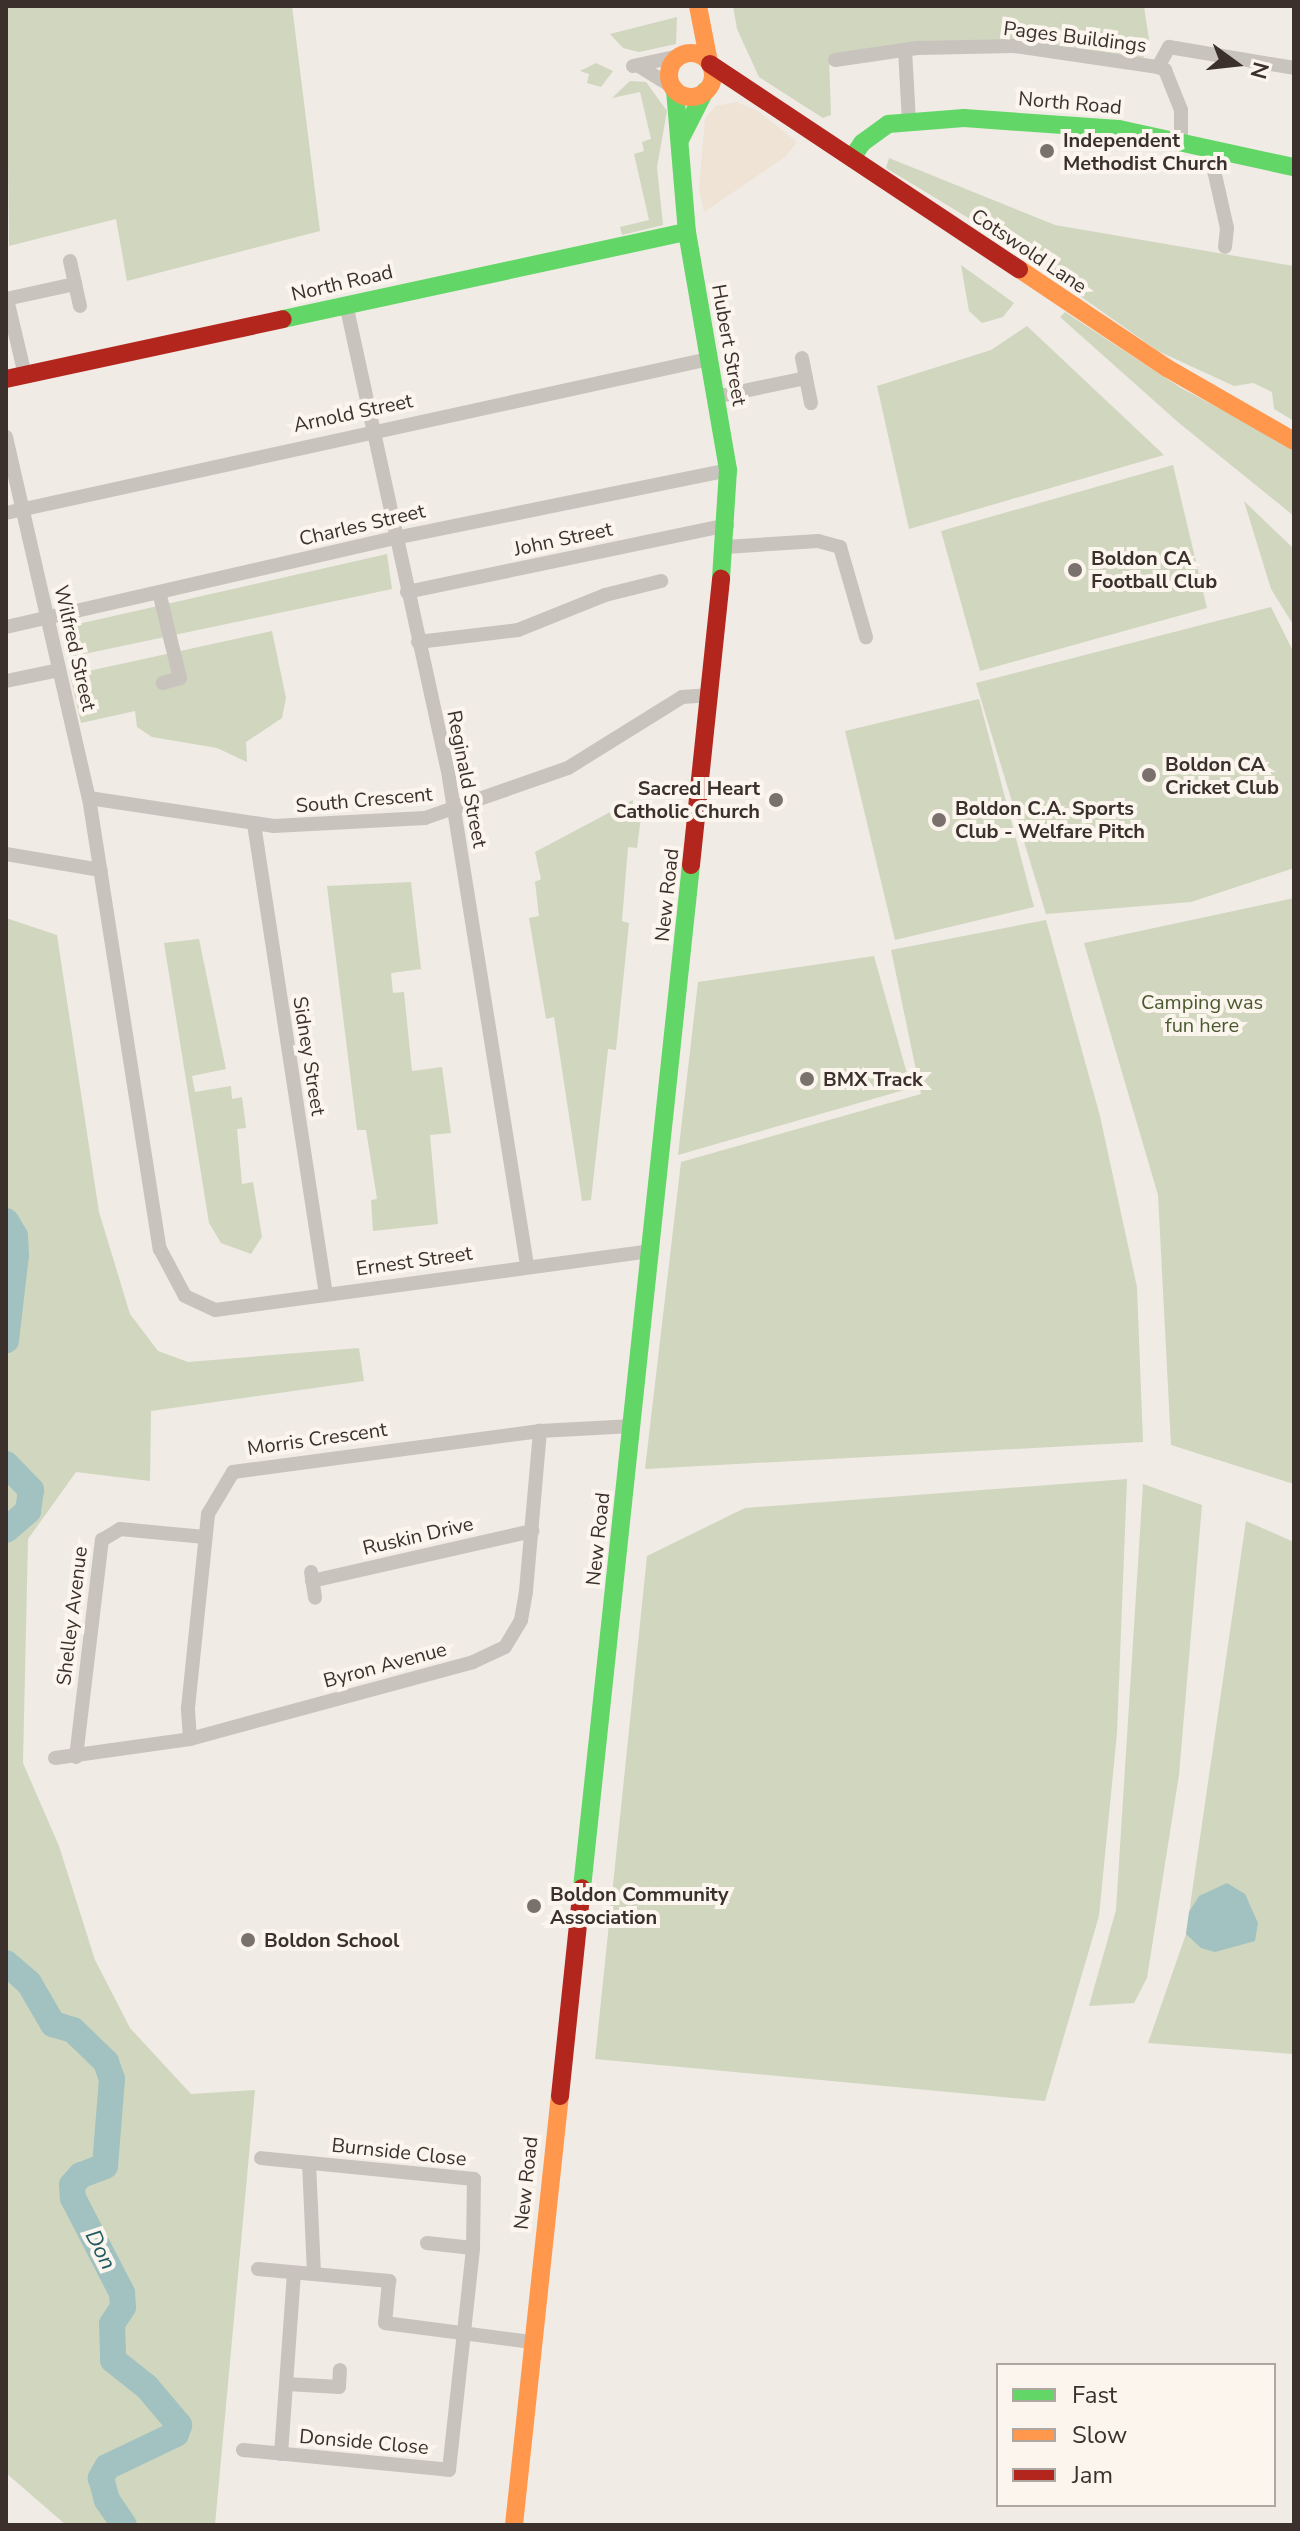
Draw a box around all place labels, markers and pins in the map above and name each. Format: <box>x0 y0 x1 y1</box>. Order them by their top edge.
place label: Independent Methodist Church <box>1063 128 1228 175</box>
marker: Independent Methodist Church <box>1038 142 1056 160</box>
place label: Boldon CA Football Club <box>1091 546 1217 593</box>
marker: Boldon CA Football Club <box>1066 561 1084 579</box>
place label: Boldon CA Cricket Club <box>1165 752 1279 799</box>
marker: Boldon CA Cricket Club <box>1140 766 1158 784</box>
place label: Sacred Heart Catholic Church <box>613 776 760 823</box>
marker: Sacred Heart Catholic Church <box>767 791 785 809</box>
place label: Boldon C.A. Sports Club - Welfare Pitch <box>955 796 1145 843</box>
marker: Boldon C.A. Sports Club - Welfare Pitch <box>930 811 948 829</box>
place label: BMX Track <box>823 1067 923 1091</box>
marker: BMX Track <box>798 1070 816 1088</box>
place label: Boldon Community Association <box>550 1882 728 1929</box>
marker: Boldon Community Association <box>525 1897 543 1915</box>
place label: Boldon School <box>264 1928 399 1952</box>
marker: Boldon School <box>239 1931 257 1949</box>

